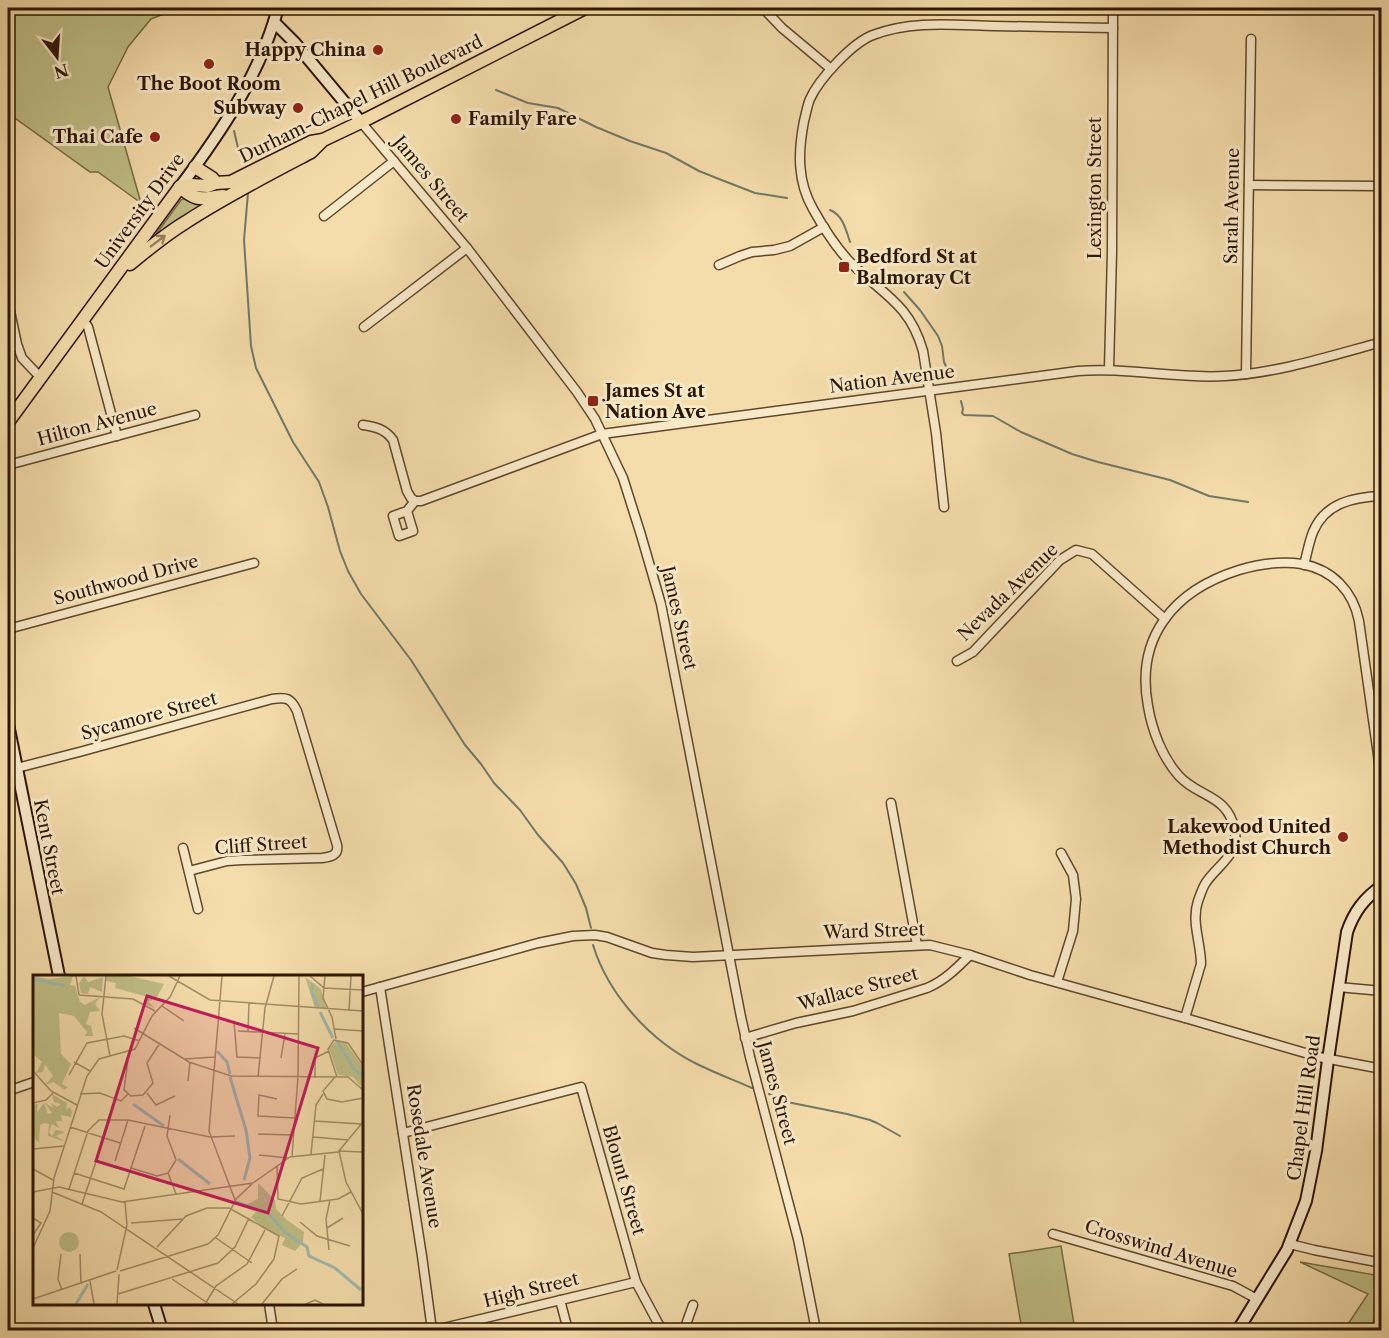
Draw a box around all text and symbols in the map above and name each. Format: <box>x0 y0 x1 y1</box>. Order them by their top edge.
north arrow <box>27 27 87 87</box>
street label: Durham-Chapel Hill Boulevard <box>236 30 486 168</box>
place label: Happy China <box>244 39 367 61</box>
marker: Happy China <box>371 43 385 57</box>
marker: The Boot Room <box>202 57 216 71</box>
text: N <box>52 60 71 83</box>
place label: The Boot Room <box>137 73 281 95</box>
place label: Subway <box>213 97 287 119</box>
marker: Subway <box>291 101 305 115</box>
place label: Family Fare <box>468 108 577 130</box>
marker: Family Fare <box>449 112 463 126</box>
street label: Lexington Street <box>1084 116 1106 259</box>
place label: Thai Cafe <box>53 126 143 148</box>
street label: James Street <box>387 129 474 227</box>
marker: Thai Cafe <box>148 130 162 144</box>
street label: Sarah Avenue <box>1220 148 1244 264</box>
street label: University Drive <box>91 149 189 273</box>
one-way arrow <box>150 235 166 248</box>
place label: Bedford St at Balmoray Ct <box>856 246 978 289</box>
marker: Bedford St at Balmoray Ct <box>837 260 851 274</box>
street label: Nation Avenue <box>828 360 956 398</box>
place label: James St at Nation Ave <box>602 380 706 423</box>
marker: James St at Nation Ave <box>586 394 600 408</box>
street label: Hilton Avenue <box>35 397 159 451</box>
street label: Nevada Avenue <box>953 539 1063 645</box>
street label: Southwood Drive <box>51 550 201 610</box>
street label: James Street <box>656 561 702 673</box>
street label: Sycamore Street <box>78 687 220 745</box>
street label: Kent Street <box>29 797 69 897</box>
place label: Lakewood United Methodist Church <box>1163 816 1332 859</box>
marker: Lakewood United Methodist Church <box>1336 830 1350 844</box>
street label: Cliff Street <box>214 831 309 859</box>
street label: Ward Street <box>822 918 926 944</box>
street label: Wallace Street <box>795 962 921 1016</box>
inset map <box>33 975 363 1305</box>
street label: Chapel Hill Road <box>1283 1034 1325 1182</box>
street label: James Street <box>752 1036 802 1148</box>
street label: Rosedale Avenue <box>402 1082 446 1230</box>
street label: Blount Street <box>598 1122 650 1238</box>
street label: Crosswind Avenue <box>1082 1215 1240 1283</box>
street label: High Street <box>481 1267 582 1312</box>

